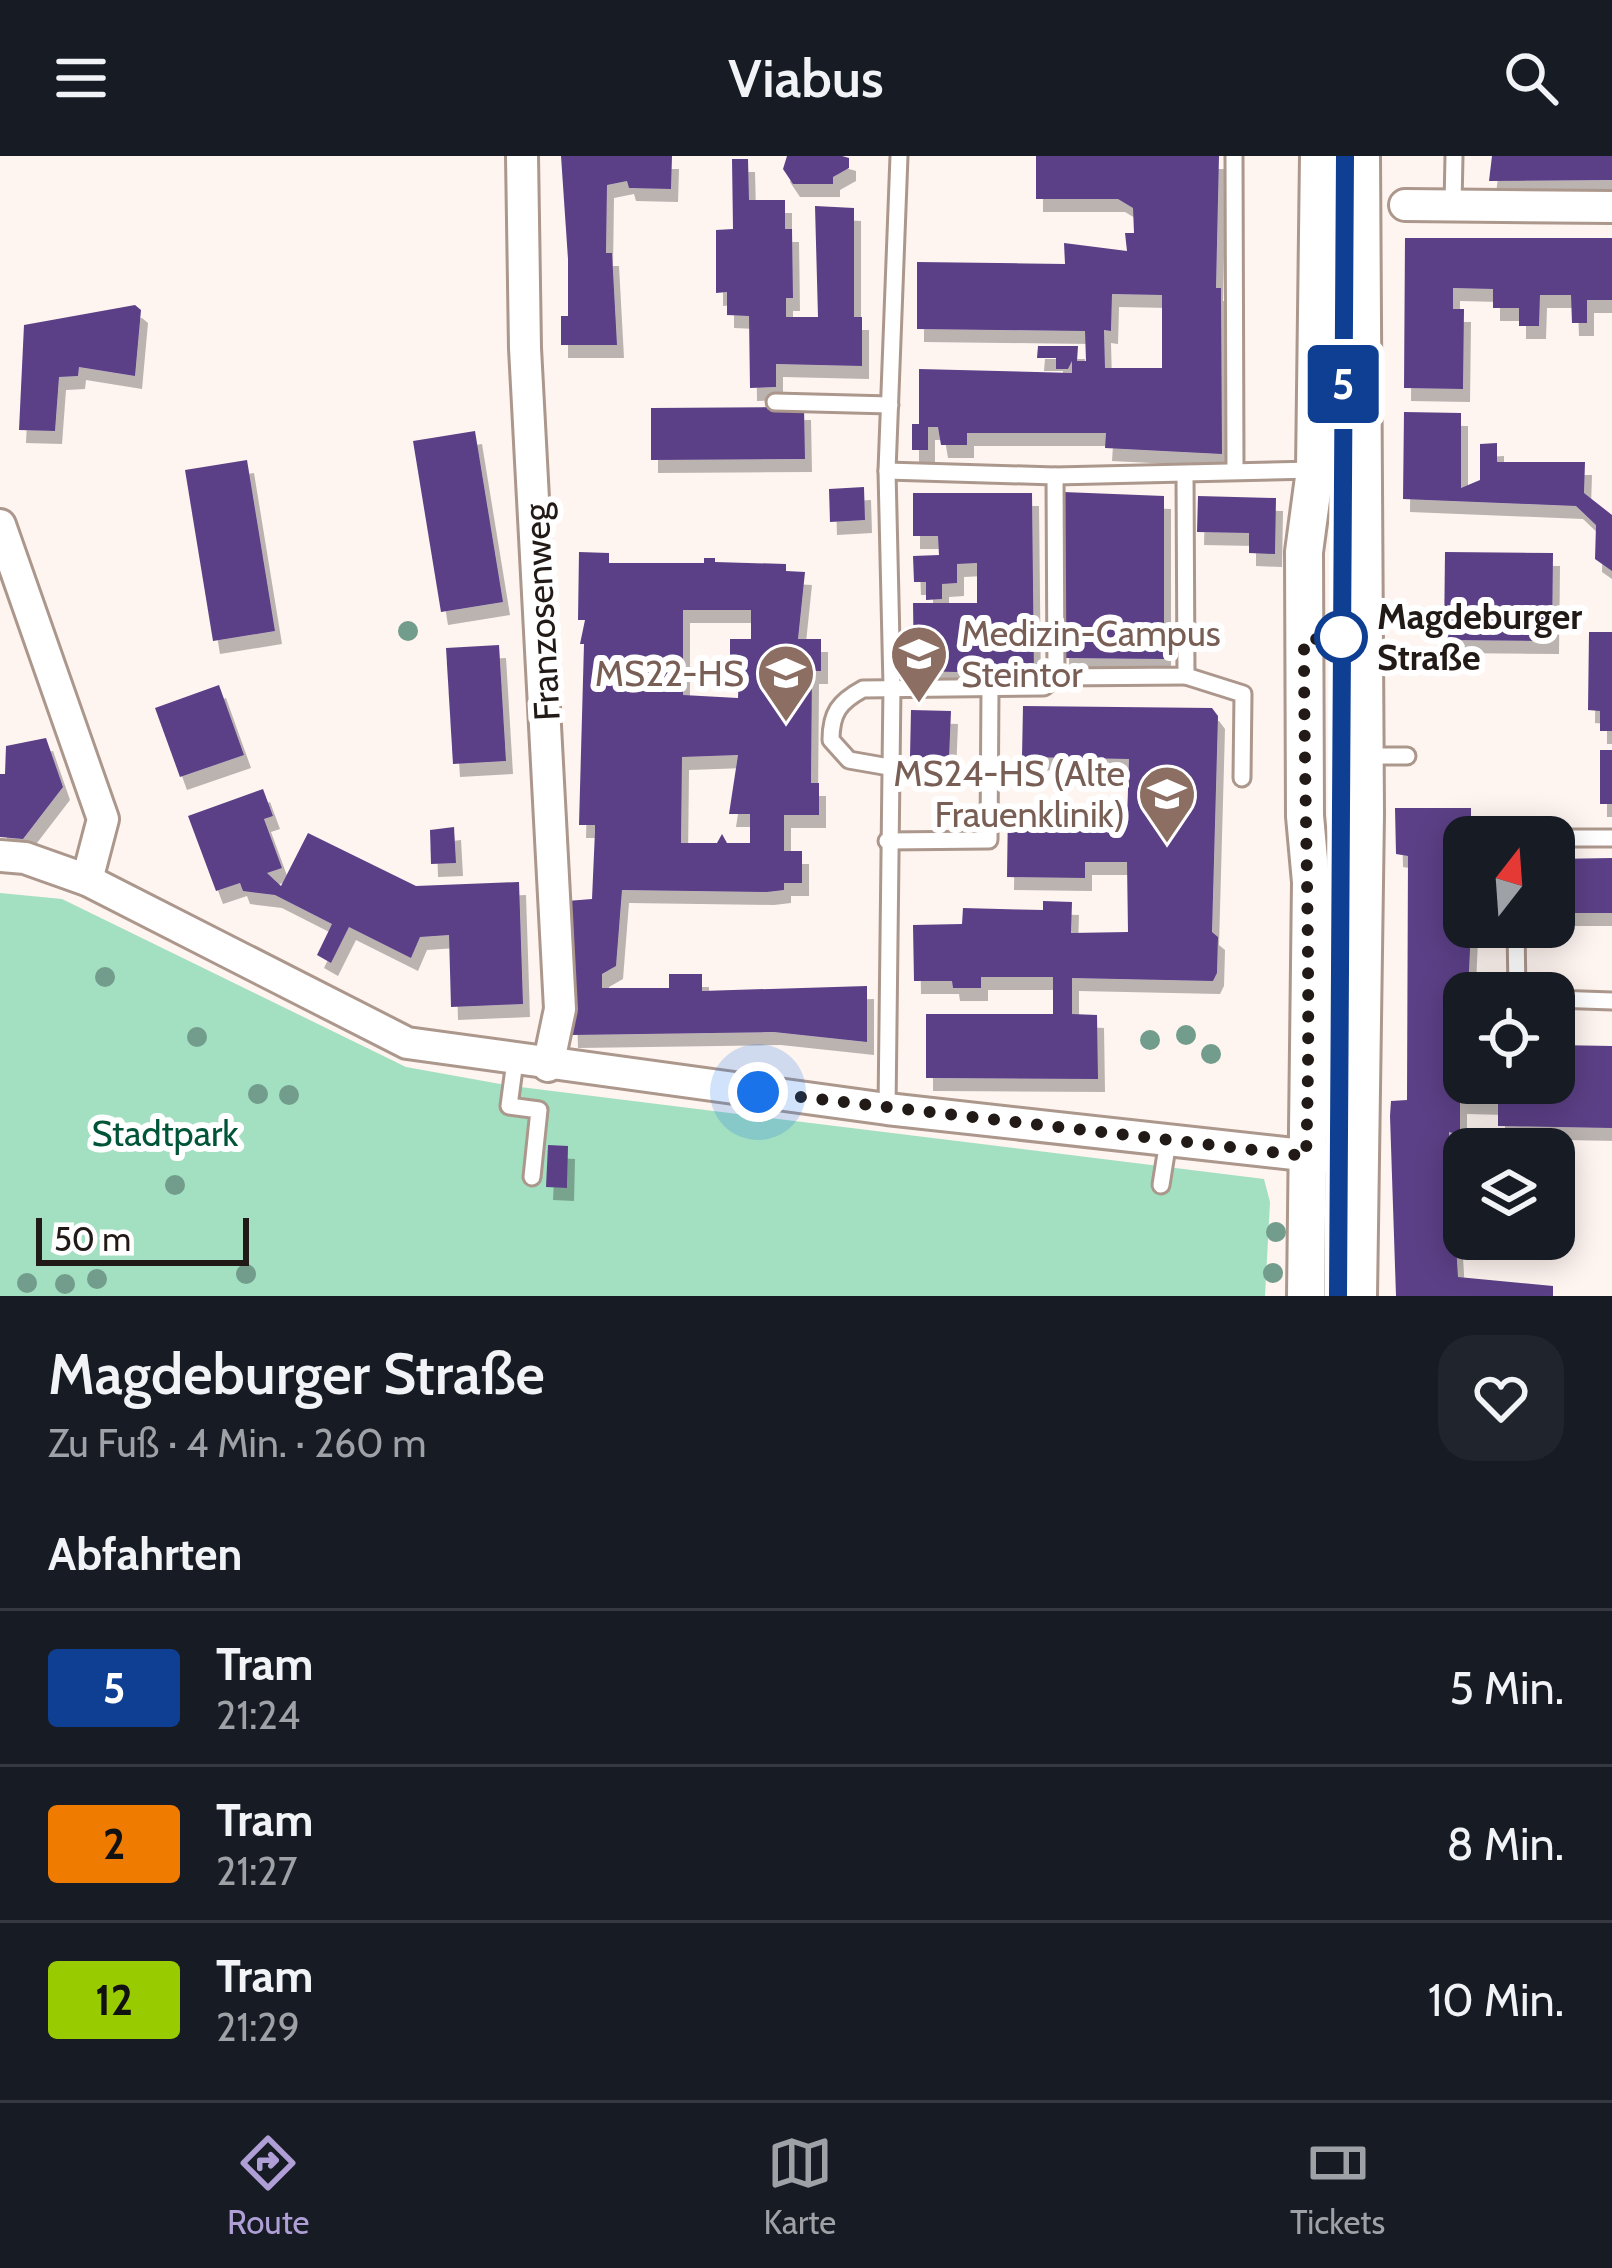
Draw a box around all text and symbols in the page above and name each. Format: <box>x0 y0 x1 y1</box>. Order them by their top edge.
icon: menu <box>48 45 114 111</box>
text: Viabus <box>728 45 884 111</box>
icon: search <box>1498 45 1564 111</box>
line badge: 5 <box>1304 345 1382 423</box>
text: 5 <box>1332 358 1354 410</box>
street label: Franzosenweg <box>513 501 569 722</box>
place label: Magdeburger Straße <box>1377 594 1582 679</box>
place label: Medizin-Campus Steintor <box>961 611 1221 696</box>
marker: Magdeburger Straße <box>1316 612 1366 662</box>
school or university icon: Medizin-Campus Steintor <box>888 623 950 705</box>
school or university icon: MS22-HS <box>755 642 817 724</box>
place label: MS22-HS <box>595 651 744 695</box>
place label: MS24-HS (Alte Frauenklinik) <box>893 751 1125 836</box>
school or university icon: MS24-HS (Alte Frauenklinik) <box>1136 763 1198 845</box>
north arrow <box>1443 816 1575 948</box>
map controls <box>1443 816 1575 1260</box>
button: locate <box>1443 972 1575 1104</box>
your location <box>728 1062 788 1122</box>
park label: Stadtpark <box>92 1111 239 1155</box>
button: layers <box>1443 1128 1575 1260</box>
scale bar <box>36 1212 249 1265</box>
text: 50 m <box>54 1219 131 1259</box>
button: heart <box>1438 1335 1564 1461</box>
text: Magdeburger Straße <box>48 1339 545 1408</box>
text: Zu Fuß · 4 Min. · 260 m <box>48 1419 426 1467</box>
text: Abfahrten <box>48 1527 242 1581</box>
text: Tram <box>216 1637 313 1691</box>
text: 5 Min. <box>1449 1661 1564 1715</box>
text: 5 <box>103 1662 125 1714</box>
text: 21:24 <box>216 1691 300 1739</box>
text: Tram <box>216 1793 313 1847</box>
text: 8 Min. <box>1446 1817 1564 1871</box>
text: 2 <box>103 1818 125 1870</box>
text: 21:27 <box>216 1847 297 1895</box>
text: Tram <box>216 1949 313 2003</box>
text: 10 Min. <box>1428 1973 1564 2027</box>
text: 12 <box>95 1974 133 2026</box>
text: 21:29 <box>216 2003 300 2051</box>
tab: Route <box>227 2130 310 2242</box>
tab: Karte <box>763 2130 836 2242</box>
tab: Tickets <box>1290 2130 1385 2242</box>

